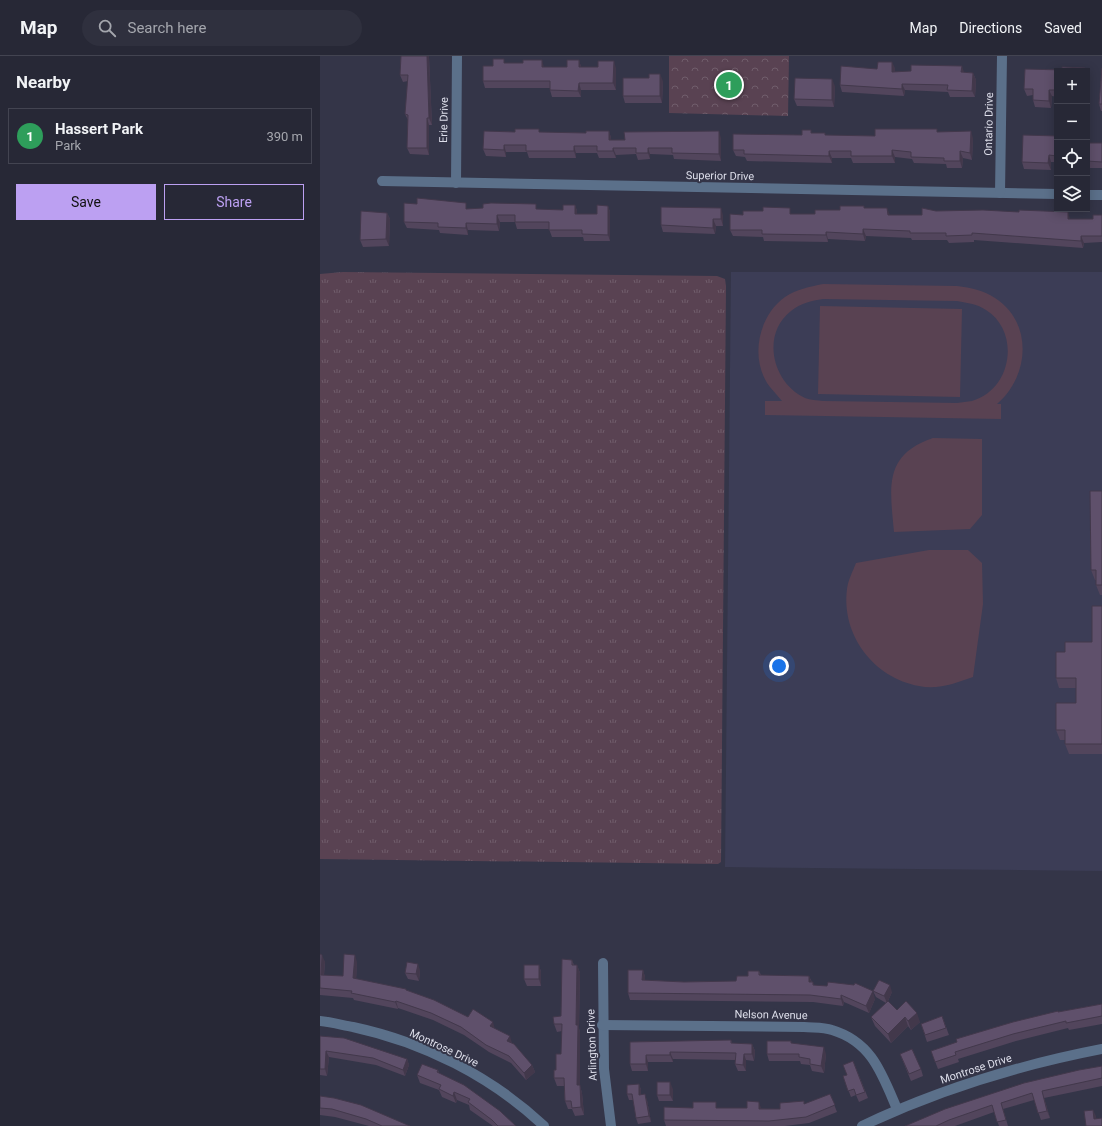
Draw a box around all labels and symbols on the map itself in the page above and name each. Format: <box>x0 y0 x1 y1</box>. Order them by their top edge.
pin: 1 <box>716 70 742 100</box>
street label: Ontario Drive <box>982 92 996 156</box>
street label: Erie Drive <box>437 97 451 143</box>
street label: Superior Drive <box>686 169 754 183</box>
your location <box>769 656 789 676</box>
street label: Nelson Avenue <box>734 1008 808 1022</box>
street label: Arlington Drive <box>584 1009 600 1081</box>
street label: Montrose Drive <box>408 1026 481 1070</box>
street label: Montrose Drive <box>939 1051 1014 1087</box>

